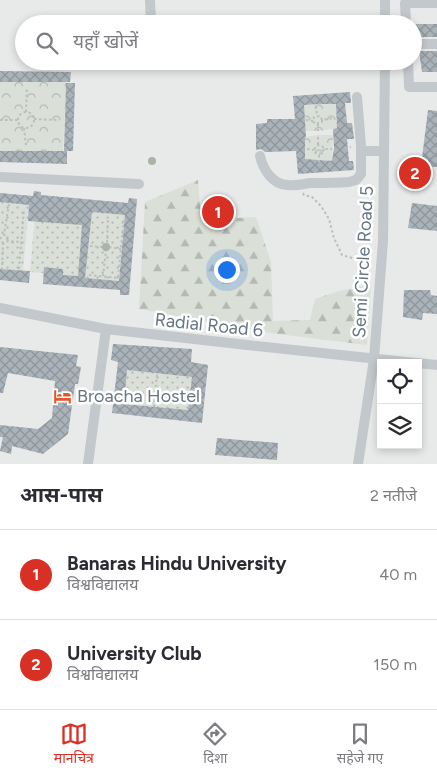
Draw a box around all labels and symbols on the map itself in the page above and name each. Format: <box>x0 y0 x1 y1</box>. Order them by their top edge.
pin: 2 <box>399 154 431 192</box>
street label: Semi Circle Road 5 <box>348 185 378 339</box>
pin: 1 <box>202 193 234 231</box>
your location <box>214 257 240 283</box>
street label: Radial Road 6 <box>154 308 264 342</box>
place label: Broacha Hostel <box>77 385 200 407</box>
hotel icon: Broacha Hostel <box>53 386 73 406</box>

